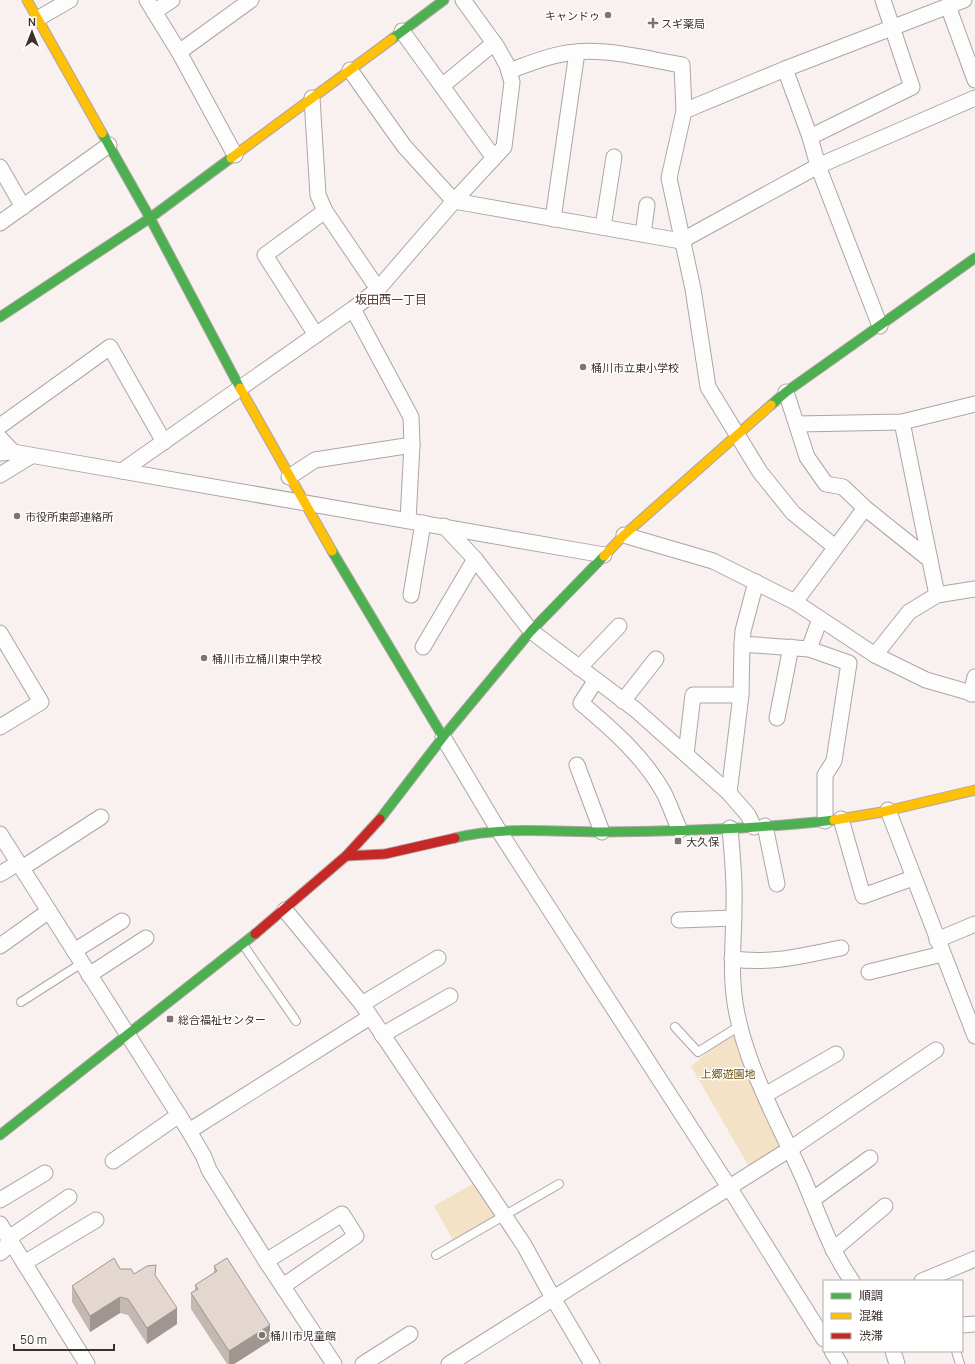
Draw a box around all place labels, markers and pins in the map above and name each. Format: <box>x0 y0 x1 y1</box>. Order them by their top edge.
place label: キャンドゥ <box>545 8 600 23</box>
marker: キャンドゥ <box>603 10 613 20</box>
place label: スギ薬局 <box>661 16 705 31</box>
marker: スギ薬局 <box>648 18 658 28</box>
place label: 桶川市立東小学校 <box>591 360 679 375</box>
marker: 桶川市立東小学校 <box>578 362 588 372</box>
place label: 市役所東部連絡所 <box>25 509 114 524</box>
marker: 市役所東部連絡所 <box>12 511 22 521</box>
place label: 桶川市立桶川東中学校 <box>212 651 322 666</box>
marker: 桶川市立桶川東中学校 <box>199 653 209 663</box>
place label: 大久保 <box>686 834 720 849</box>
marker: 大久保 <box>673 836 683 846</box>
place label: 総合福祉センター <box>178 1012 266 1027</box>
marker: 総合福祉センター <box>165 1014 175 1024</box>
place label: 桶川市児童館 <box>270 1328 336 1343</box>
marker: 桶川市児童館 <box>257 1330 267 1340</box>

